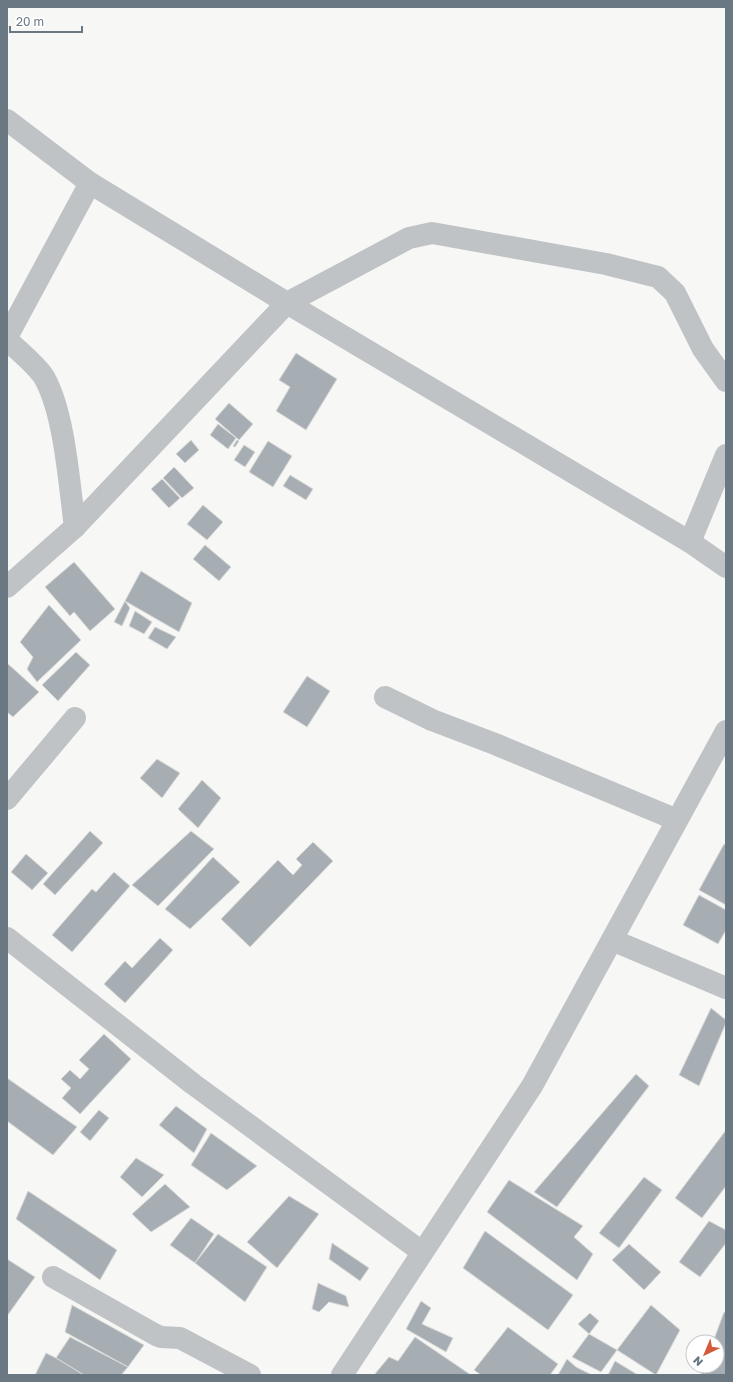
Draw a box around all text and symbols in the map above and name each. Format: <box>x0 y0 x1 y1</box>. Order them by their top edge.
scale bar <box>10 8 82 34</box>
text: 20 m <box>16 14 44 29</box>
north arrow <box>685 1334 725 1374</box>
text: N <box>690 1354 705 1369</box>

